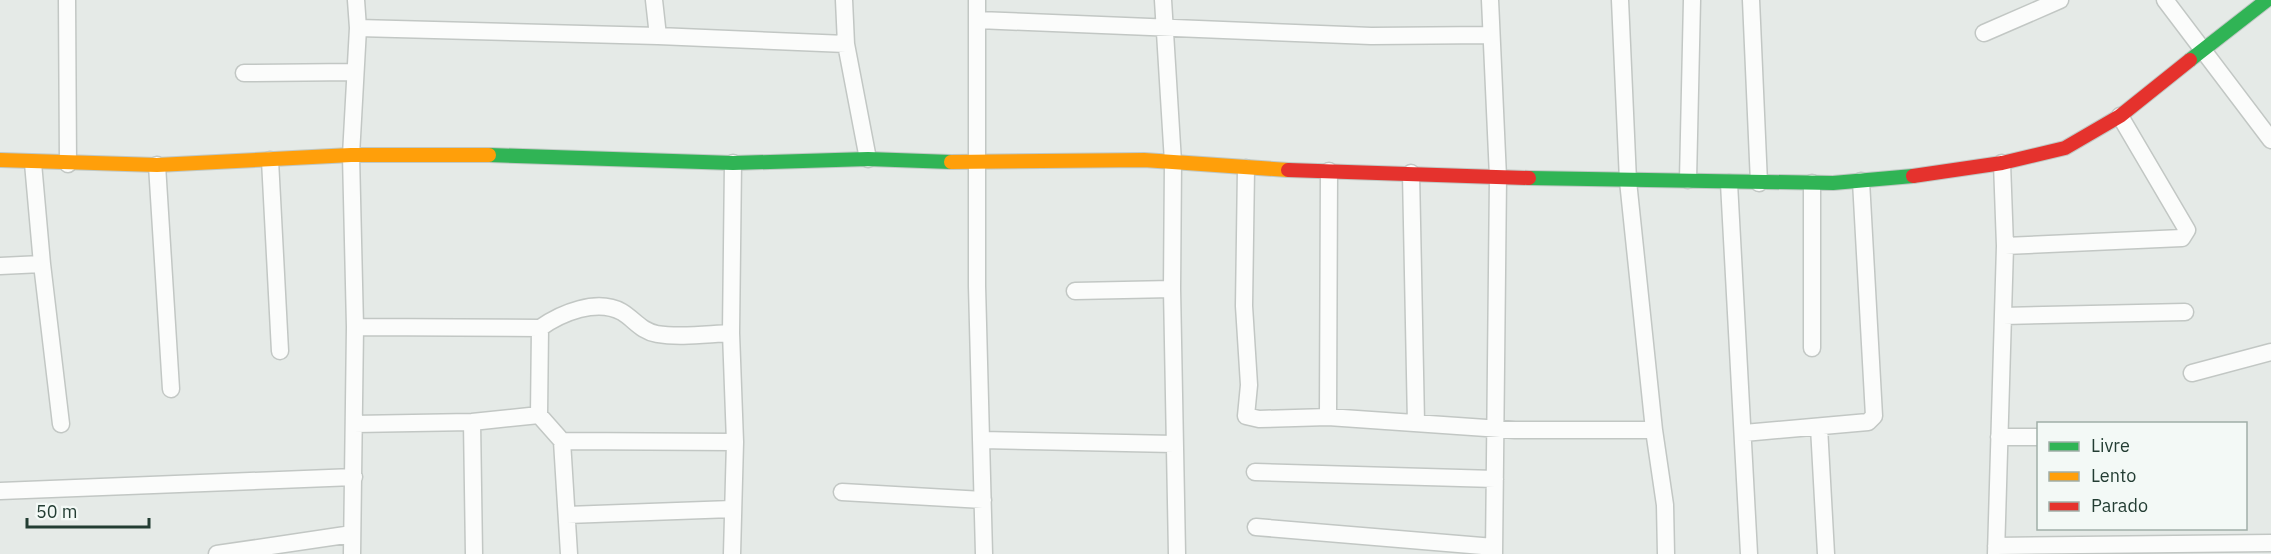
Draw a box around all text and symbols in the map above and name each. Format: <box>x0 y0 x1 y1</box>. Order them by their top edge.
legend <box>2037 422 2247 530</box>
text: Livre <box>2091 434 2130 457</box>
text: Lento <box>2091 464 2136 487</box>
scale bar <box>27 491 148 529</box>
text: Parado <box>2091 494 2148 517</box>
text: 50 m <box>36 500 78 523</box>

